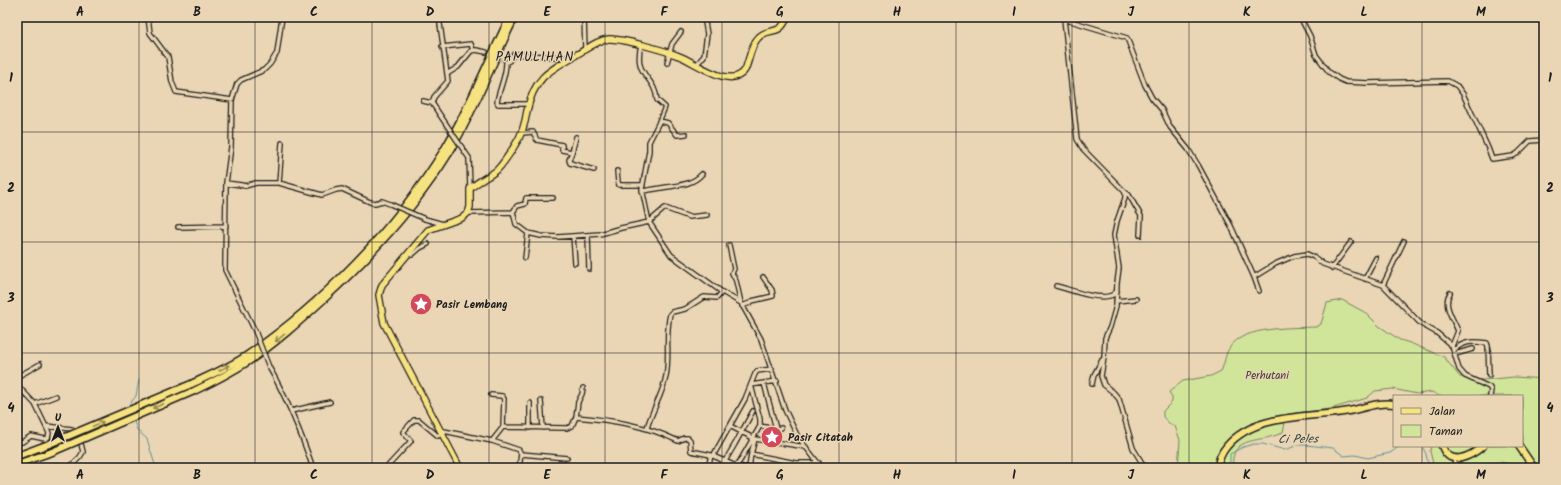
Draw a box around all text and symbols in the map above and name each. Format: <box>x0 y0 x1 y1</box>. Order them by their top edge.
text: A <box>76 2 84 23</box>
text: B <box>193 2 201 23</box>
text: C <box>310 2 318 23</box>
text: D <box>426 2 435 23</box>
text: E <box>543 2 551 23</box>
text: F <box>660 2 668 23</box>
text: G <box>776 2 784 23</box>
text: H <box>893 2 902 23</box>
text: I <box>1012 2 1016 23</box>
text: J <box>1128 2 1135 23</box>
text: K <box>1243 2 1251 23</box>
text: L <box>1360 2 1368 23</box>
text: M <box>1476 2 1486 23</box>
district label: PAMULIHAN <box>496 47 574 68</box>
text: 1 <box>9 68 13 89</box>
text: 1 <box>1548 68 1552 89</box>
text: 2 <box>7 178 15 199</box>
text: 2 <box>1546 178 1554 199</box>
text: 3 <box>6 288 15 309</box>
text: 3 <box>1545 288 1554 309</box>
place icon: Pasir Lembang <box>408 291 434 317</box>
place label: Pasir Lembang <box>436 296 507 314</box>
one-way arrow <box>275 334 286 343</box>
one-way arrow <box>218 364 230 372</box>
park label: Perhutani <box>1245 367 1289 385</box>
legend <box>1393 395 1523 447</box>
text: 4 <box>7 398 15 419</box>
text: 4 <box>1546 398 1554 419</box>
text: Jalan <box>1429 402 1455 421</box>
one-way arrow <box>152 403 164 410</box>
north arrow <box>38 407 78 447</box>
text: U <box>55 409 62 427</box>
one-way arrow <box>92 419 104 427</box>
text: Taman <box>1429 422 1463 441</box>
place icon: Pasir Citatah <box>759 424 785 450</box>
place label: Pasir Citatah <box>788 429 853 447</box>
water label: Ci Peles <box>1278 430 1320 449</box>
text: A <box>76 465 84 485</box>
text: B <box>193 465 201 485</box>
text: C <box>310 465 318 485</box>
text: D <box>426 465 435 485</box>
text: E <box>543 465 551 485</box>
text: F <box>660 465 668 485</box>
text: G <box>776 465 784 485</box>
text: H <box>893 465 902 485</box>
text: I <box>1012 465 1016 485</box>
text: J <box>1128 465 1135 485</box>
text: K <box>1243 465 1251 485</box>
text: L <box>1360 465 1368 485</box>
text: M <box>1476 465 1486 485</box>

